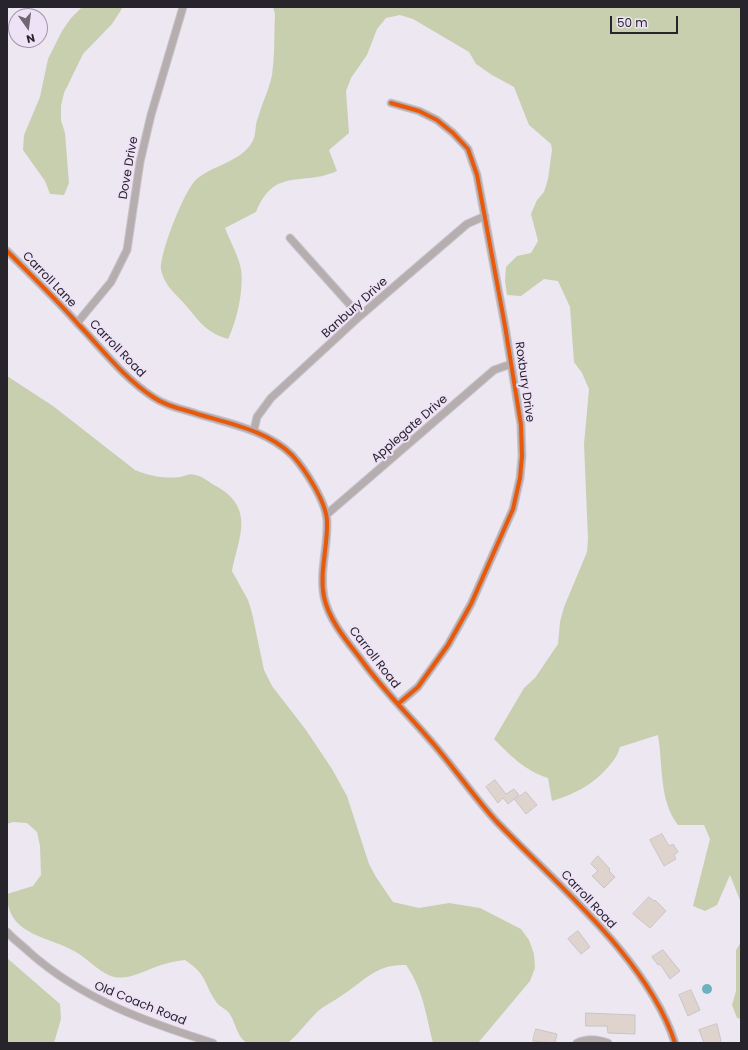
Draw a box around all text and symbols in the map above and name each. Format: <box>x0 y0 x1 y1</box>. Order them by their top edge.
north arrow <box>8 8 48 48</box>
scale bar <box>612 8 680 34</box>
text: 50 m <box>617 14 648 31</box>
text: N <box>25 30 37 47</box>
street label: Dove Drive <box>116 135 142 201</box>
street label: Carroll Lane <box>19 249 79 311</box>
street label: Banbury Drive <box>319 275 391 341</box>
street label: Carroll Road <box>86 317 148 381</box>
street label: Roxbury Drive <box>511 341 537 423</box>
street label: Applegate Drive <box>369 392 451 466</box>
street label: Carroll Road <box>345 624 403 692</box>
street label: Carroll Road <box>557 868 619 932</box>
street label: Old Coach Road <box>92 979 188 1029</box>

